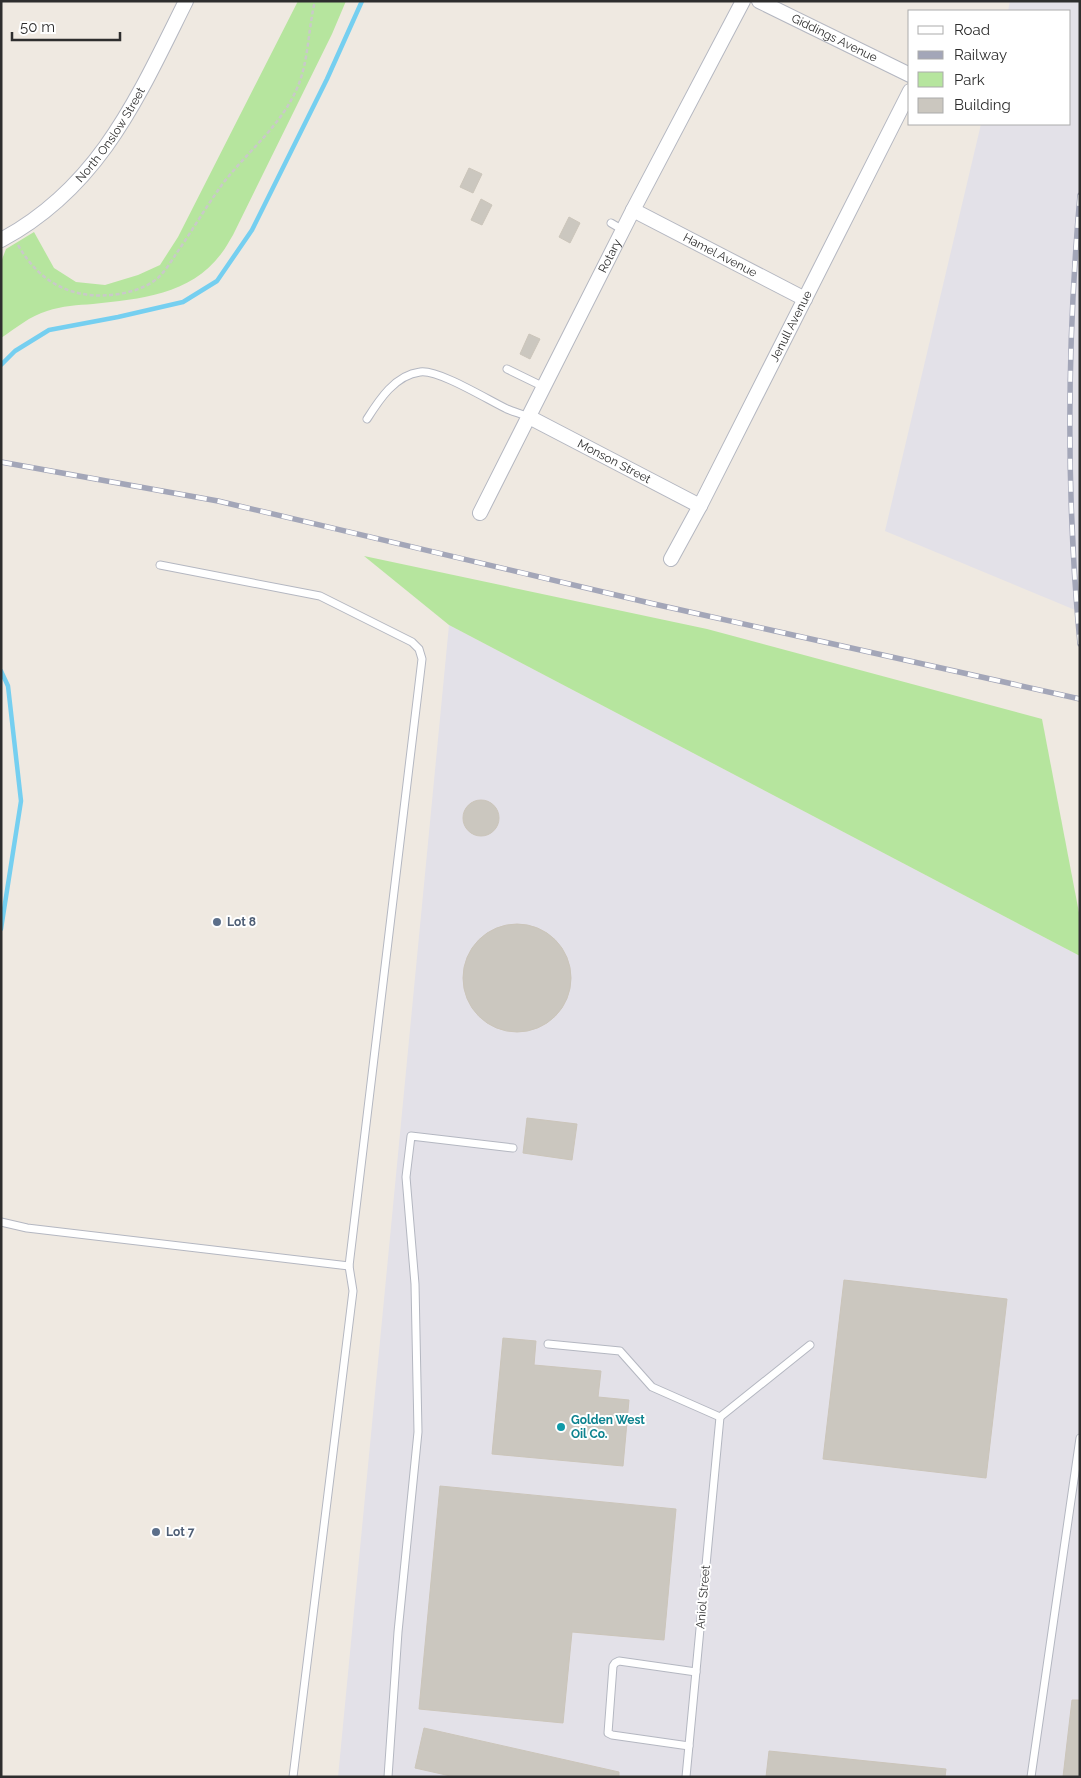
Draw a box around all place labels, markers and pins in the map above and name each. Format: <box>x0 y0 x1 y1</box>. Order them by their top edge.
place label: Lot 8 <box>227 915 256 929</box>
marker: Lot 8 <box>211 916 223 928</box>
place label: Golden West Oil Co. <box>571 1413 645 1441</box>
marker: Golden West Oil Co. <box>555 1421 567 1433</box>
place label: Lot 7 <box>166 1525 195 1539</box>
marker: Lot 7 <box>150 1526 162 1538</box>

